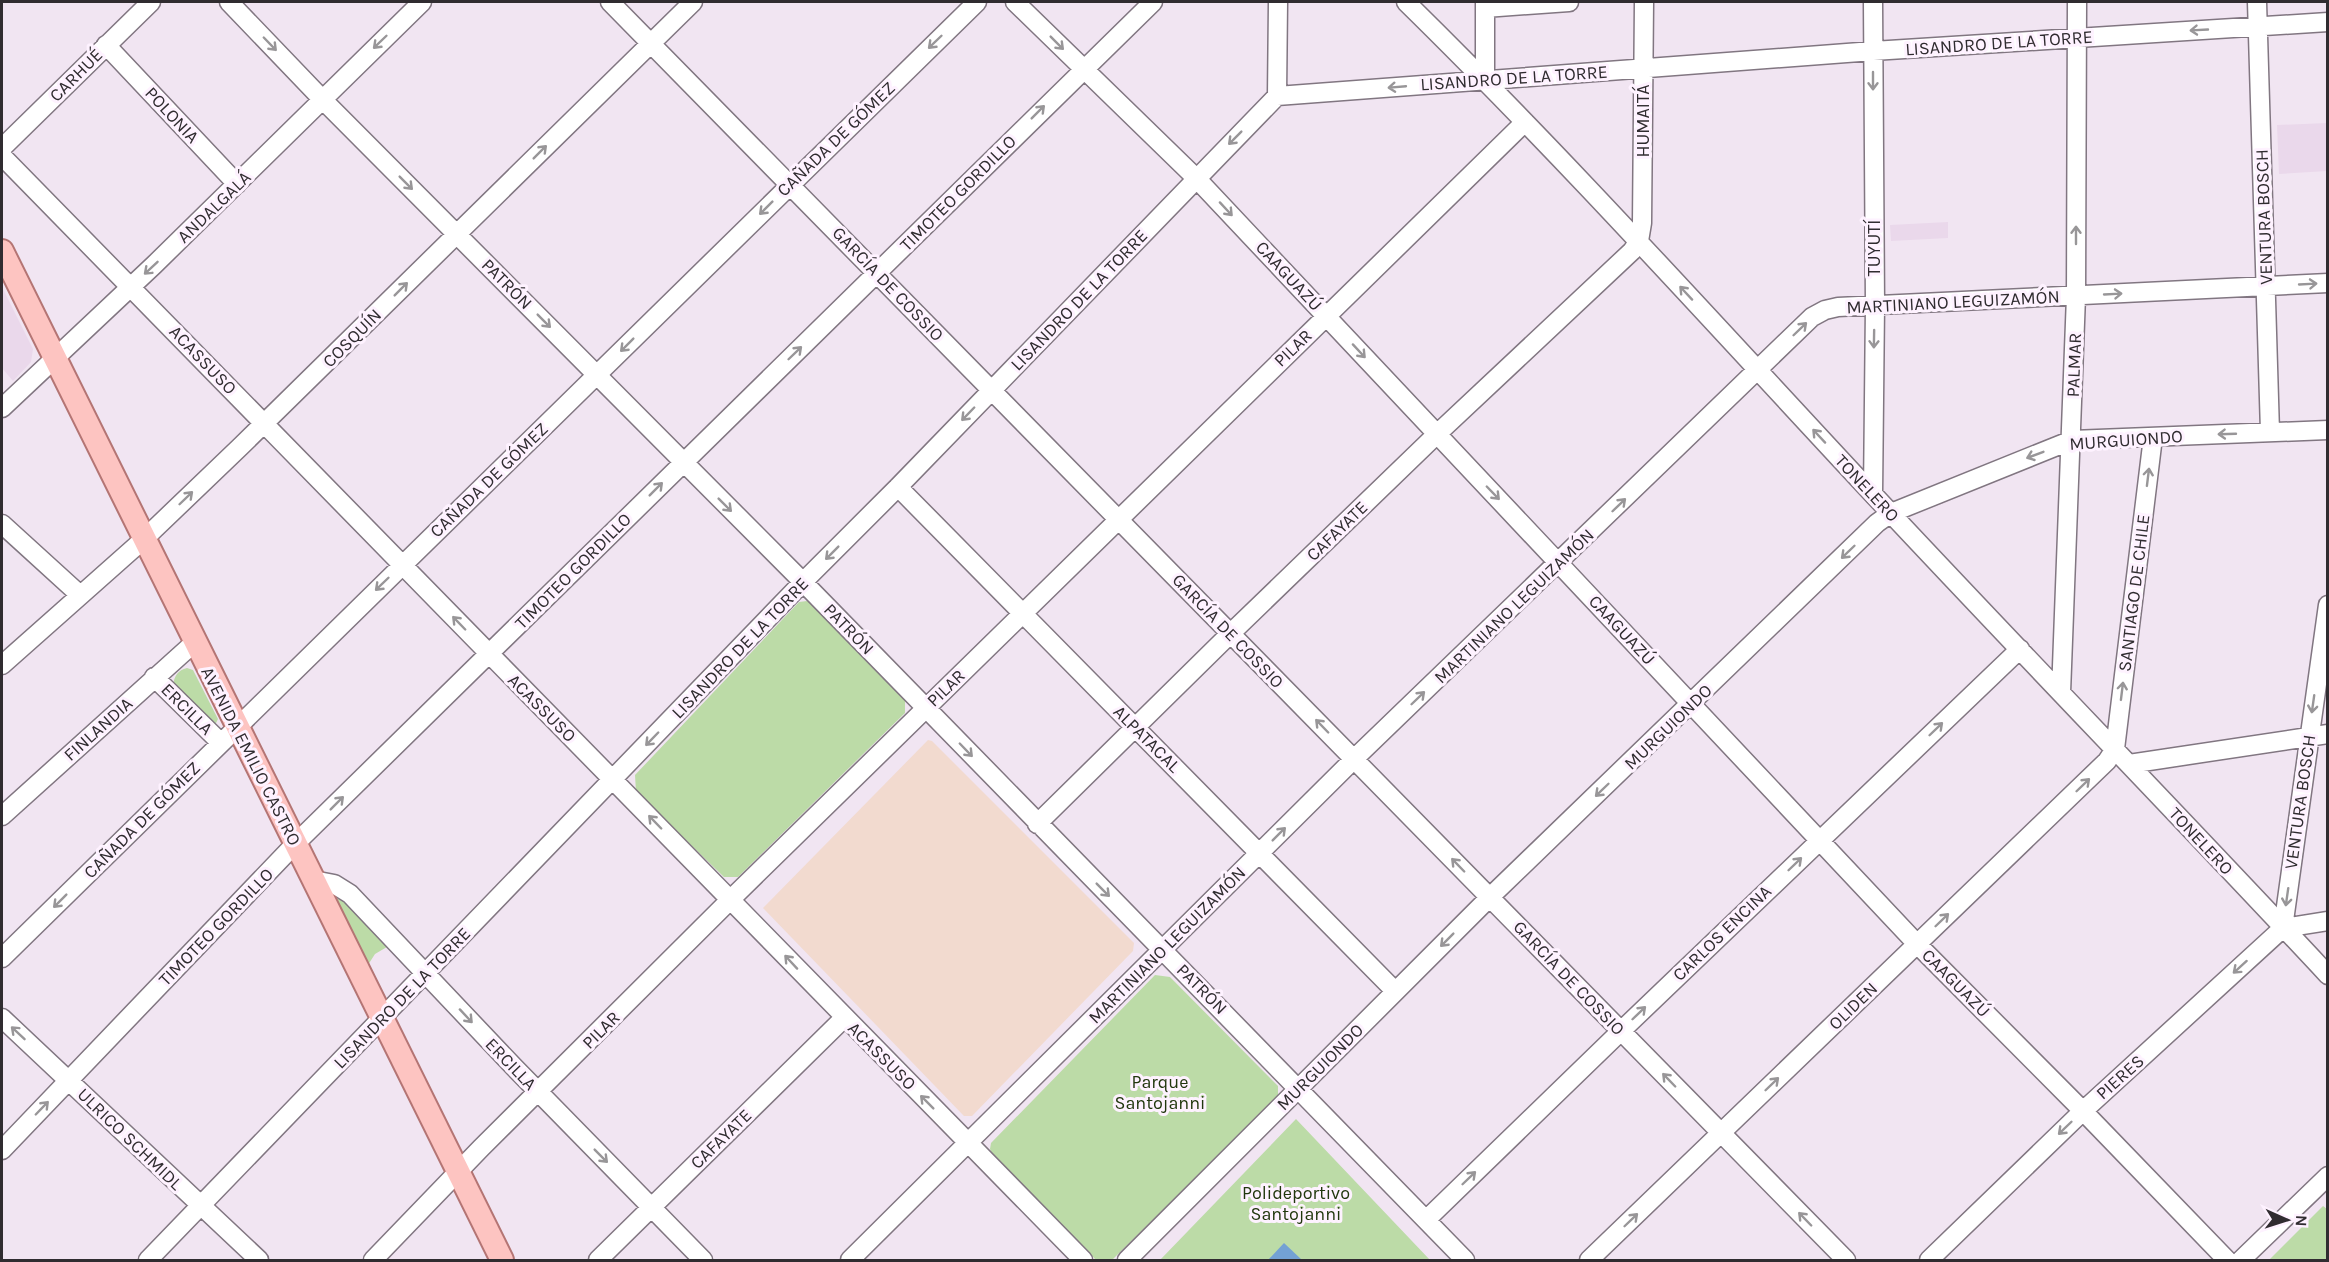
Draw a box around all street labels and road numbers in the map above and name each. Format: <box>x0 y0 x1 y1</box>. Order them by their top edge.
street label: LISANDRO DE LA TORRE <box>1905 25 2093 61</box>
street label: CARHUÉ <box>44 43 107 106</box>
street label: LISANDRO DE LA TORRE <box>1420 60 1608 96</box>
street label: CAÑADA DE GÓMEZ <box>772 76 900 201</box>
street label: POLONIA <box>140 82 204 148</box>
street label: HUMAITÁ <box>1631 84 1654 158</box>
street label: TIMOTEO GORDILLO <box>895 130 1021 256</box>
street label: VENTURA BOSCH <box>2251 149 2277 285</box>
street label: ANDALGALÁ <box>172 166 255 248</box>
street label: TUYUTÍ <box>1862 219 1885 276</box>
street label: GARCÍA DE COSSIO <box>828 221 949 346</box>
street label: LISANDRO DE LA TORRE <box>1006 225 1152 375</box>
street label: CAAGUAZÚ <box>1251 236 1328 316</box>
street label: PATRÓN <box>477 253 538 314</box>
street label: MARTINIANO LEGUIZAMÓN <box>1846 284 2060 319</box>
street label: COSQUÍN <box>317 303 386 372</box>
street label: ACASSUSO <box>165 321 241 399</box>
street label: PILAR <box>1269 325 1317 371</box>
street label: PALMAR <box>2062 332 2086 398</box>
street label: CAÑADA DE GÓMEZ <box>425 417 553 542</box>
street label: MURGUIONDO <box>2068 425 2184 455</box>
street label: TONELERO <box>1830 450 1904 526</box>
street label: CAFAYATE <box>1302 496 1372 566</box>
street label: TIMOTEO GORDILLO <box>510 508 636 634</box>
street label: SANTIAGO DE CHILE <box>2113 513 2155 673</box>
street label: MARTINIANO LEGUIZAMÓN <box>1429 523 1598 688</box>
street label: GARCÍA DE COSSIO <box>1168 568 1289 693</box>
street label: LISANDRO DE LA TORRE <box>667 573 813 723</box>
street label: CAAGUAZÚ <box>1584 590 1661 670</box>
street label: PATRÓN <box>819 598 879 659</box>
street label: AVENIDA EMILIO CASTRO <box>196 663 306 849</box>
street label: PILAR <box>922 665 970 711</box>
street label: ACASSUSO <box>503 669 581 747</box>
street label: ERCILLA <box>156 678 218 740</box>
street label: MURGUIONDO <box>1619 680 1717 774</box>
street label: FINLANDIA <box>59 692 137 766</box>
street label: ALPATACAL <box>1109 701 1186 778</box>
street label: VENTURA BOSCH <box>2280 733 2320 871</box>
street label: CAÑADA DE GÓMEZ <box>78 756 205 883</box>
street label: TONELERO <box>2164 803 2238 879</box>
street label: MARTINIANO LEGUIZAMÓN <box>1083 861 1250 1028</box>
street label: TIMOTEO GORDILLO <box>154 863 278 991</box>
street label: CARLOS ENCINA <box>1668 880 1776 986</box>
street label: GARCÍA DE COSSIO <box>1509 915 1630 1040</box>
street label: LISANDRO DE LA TORRE <box>329 923 475 1073</box>
street label: CAAGUAZÚ <box>1917 943 1996 1022</box>
street label: PATRÓN <box>1172 958 1233 1019</box>
street label: OLIDEN <box>1824 977 1882 1035</box>
street label: PILAR <box>577 1006 625 1054</box>
street label: ACASSUSO <box>843 1017 921 1095</box>
street label: MURGUIONDO <box>1272 1019 1368 1115</box>
street label: ERCILLA <box>481 1033 541 1095</box>
street label: PIERES <box>2091 1050 2149 1104</box>
street label: ULRICO SCHMIDL <box>73 1083 188 1195</box>
street label: CAFAYATE <box>686 1104 756 1174</box>

